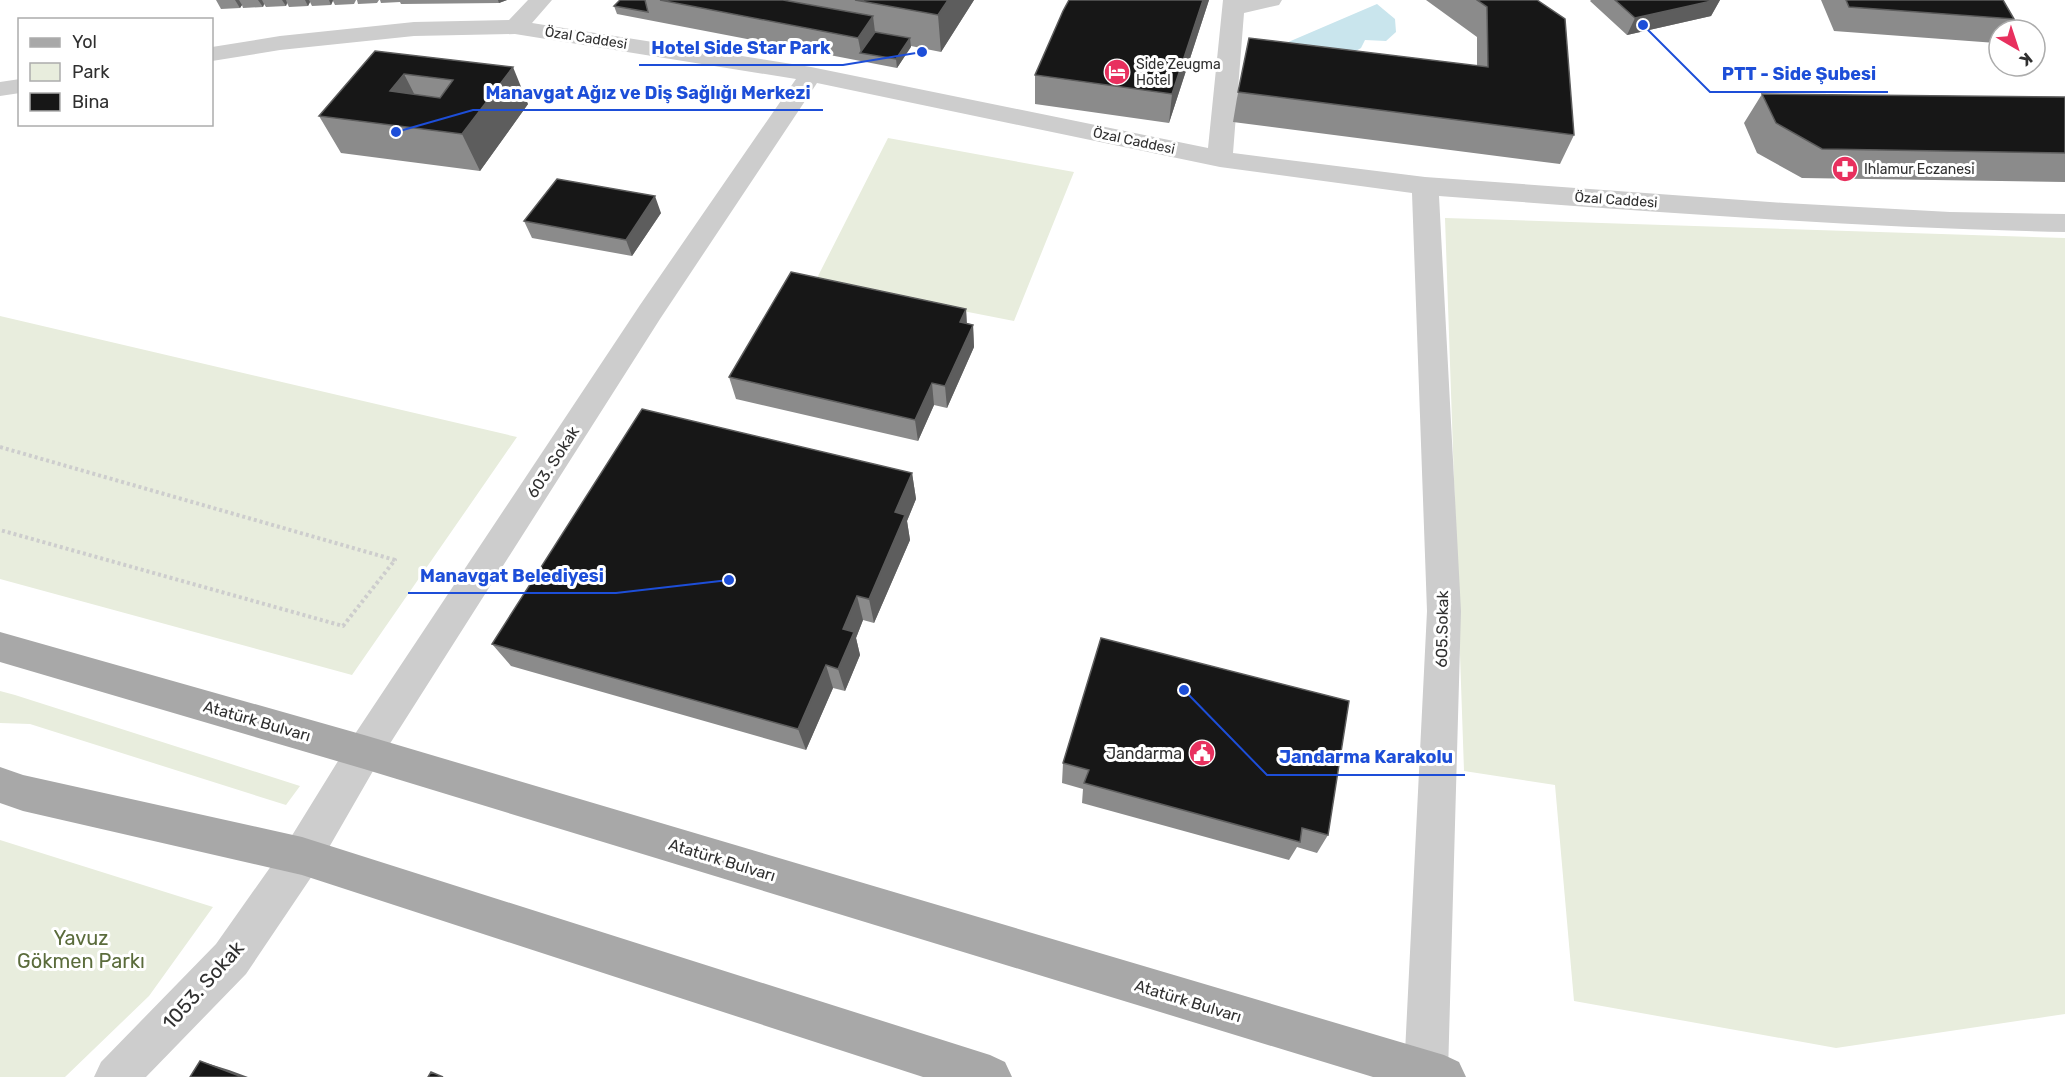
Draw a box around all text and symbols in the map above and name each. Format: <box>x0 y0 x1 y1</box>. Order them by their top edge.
legend <box>18 18 213 126</box>
north arrow <box>1987 18 2047 78</box>
street label: Özal Caddesi <box>544 23 628 53</box>
callout: Hotel Side Star Park <box>639 29 843 65</box>
text: Yol <box>72 31 97 53</box>
text: Hotel Side Star Park <box>651 37 831 59</box>
text: K <box>2016 49 2036 70</box>
place label: Side Zeugma Hotel <box>1136 56 1221 89</box>
callout: PTT - Side Şubesi <box>1710 56 1888 92</box>
hotel icon: Side Zeugma Hotel <box>1102 57 1132 87</box>
text: Park <box>72 61 110 83</box>
text: PTT - Side Şubesi <box>1722 63 1876 85</box>
callout: Manavgat Ağız ve Diş Sağlığı Merkezi <box>473 74 823 110</box>
text: Manavgat Ağız ve Diş Sağlığı Merkezi <box>485 82 811 104</box>
text: Bina <box>72 91 109 113</box>
street label: Özal Caddesi <box>1092 124 1176 158</box>
pharmacy icon: Ihlamur Eczanesi <box>1830 154 1860 184</box>
place label: Ihlamur Eczanesi <box>1864 161 1975 178</box>
street label: Özal Caddesi <box>1574 189 1658 211</box>
street label: 603. Sokak <box>523 422 584 501</box>
callout: Manavgat Belediyesi <box>408 557 616 593</box>
text: Manavgat Belediyesi <box>420 565 604 587</box>
street label: 605.Sokak <box>1432 589 1452 668</box>
street label: Atatürk Bulvarı <box>201 697 313 745</box>
public building icon: Jandarma <box>1187 738 1217 768</box>
callout: Jandarma Karakolu <box>1267 739 1465 775</box>
place label: Jandarma <box>1106 744 1182 763</box>
text: Jandarma Karakolu <box>1279 746 1453 768</box>
street label: Atatürk Bulvarı <box>666 835 778 885</box>
park label: Yavuz Gökmen Parkı <box>17 926 145 973</box>
street label: 1053. Sokak <box>157 935 249 1034</box>
street label: Atatürk Bulvarı <box>1132 976 1244 1026</box>

